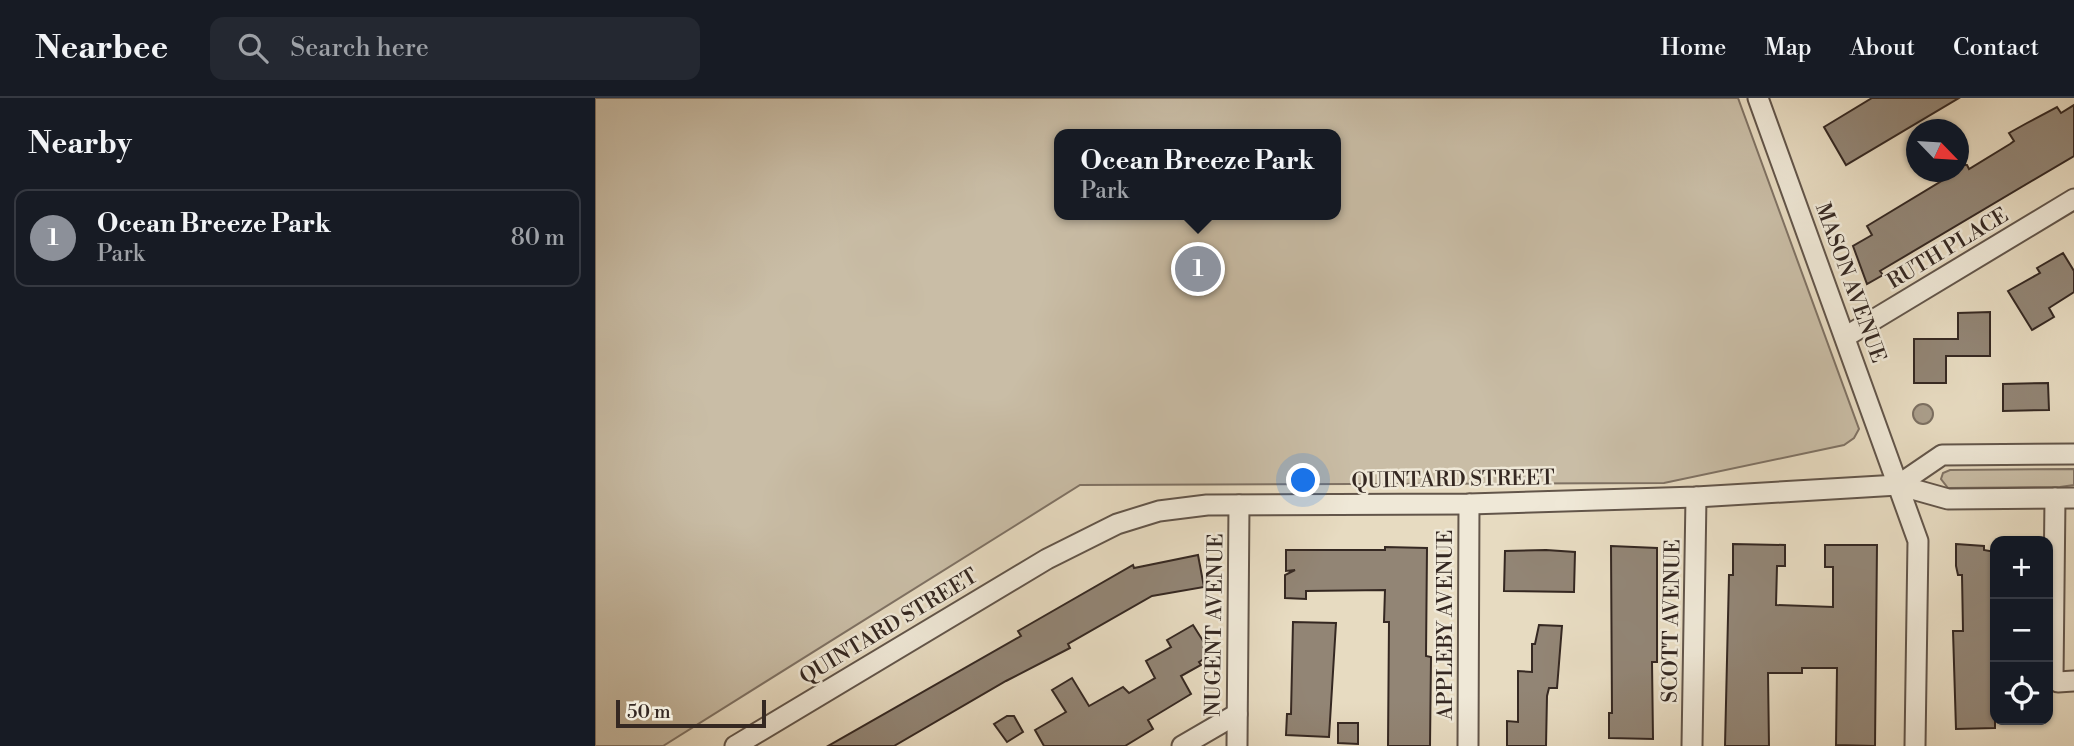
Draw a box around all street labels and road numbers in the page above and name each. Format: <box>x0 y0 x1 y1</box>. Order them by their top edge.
street label: MASON AVENUE <box>1809 200 1891 366</box>
street label: RUTH PLACE <box>1883 203 2013 295</box>
street label: QUINTARD STREET <box>1351 465 1555 495</box>
street label: APPLEBY AVENUE <box>1433 530 1459 721</box>
street label: NUGENT AVENUE <box>1200 533 1230 717</box>
street label: SCOTT AVENUE <box>1658 539 1686 703</box>
street label: QUINTARD STREET <box>795 563 983 691</box>

